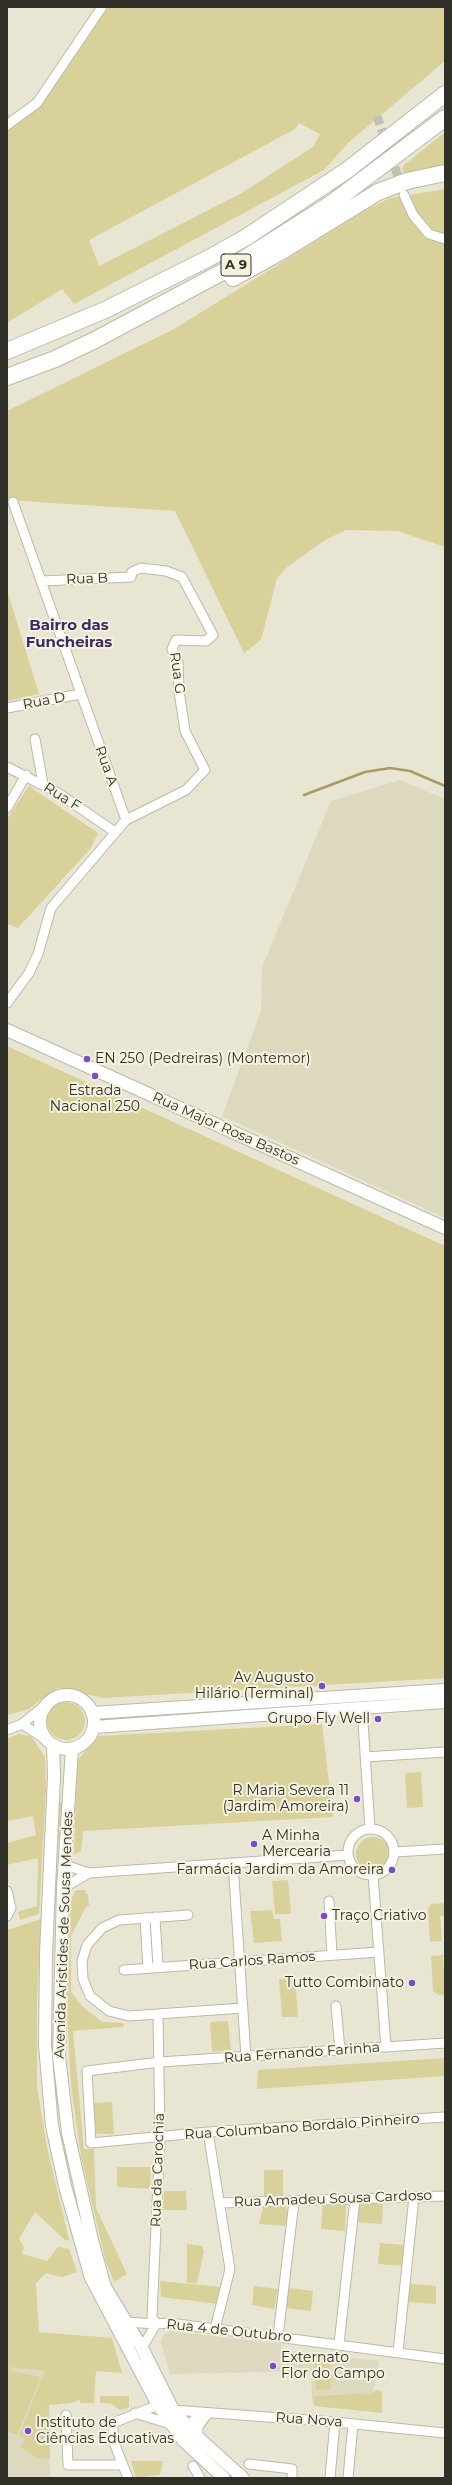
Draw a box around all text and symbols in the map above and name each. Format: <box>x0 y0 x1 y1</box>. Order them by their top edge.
road number: A 9 <box>221 254 251 276</box>
street label: Rua B <box>66 570 108 588</box>
district label: Bairro das Funcheiras <box>26 617 112 652</box>
street label: Rua G <box>166 651 188 695</box>
street label: Rua D <box>21 689 67 713</box>
street label: Rua A <box>91 744 121 788</box>
street label: Rua F <box>40 779 84 815</box>
place label: EN 250 (Pedreiras) (Montemor) <box>95 1051 311 1067</box>
marker: EN 250 (Pedreiras) (Montemor) <box>82 1054 92 1064</box>
marker: Estrada Nacional 250 <box>90 1071 100 1081</box>
place label: Estrada Nacional 250 <box>50 1083 140 1116</box>
street label: Rua Major Rosa Bastos <box>150 1089 302 1169</box>
place label: Av Augusto Hilário (Terminal) <box>195 1670 314 1702</box>
marker: Av Augusto Hilário (Terminal) <box>317 1681 327 1691</box>
place label: Grupo Fly Well <box>268 1711 370 1727</box>
marker: Grupo Fly Well <box>373 1714 383 1724</box>
place label: R Maria Severa 11 (Jardim Amoreira) <box>223 1783 349 1816</box>
marker: R Maria Severa 11 (Jardim Amoreira) <box>352 1794 362 1804</box>
street label: Avenida Aristides de Sousa Mendes <box>51 1811 77 2059</box>
place label: A Minha Mercearia <box>262 1828 331 1860</box>
marker: A Minha Mercearia <box>249 1839 259 1849</box>
place label: Farmácia Jardim da Amoreira <box>177 1862 384 1878</box>
marker: Farmácia Jardim da Amoreira <box>387 1865 397 1875</box>
place label: Traço Criativo <box>332 1908 426 1924</box>
marker: Traço Criativo <box>319 1911 329 1921</box>
street label: Rua Carlos Ramos <box>188 1948 316 1974</box>
place label: Tutto Combinato <box>285 1975 404 1991</box>
marker: Tutto Combinato <box>407 1978 417 1988</box>
street label: Rua Fernando Farinha <box>223 2039 381 2067</box>
street label: Rua Columbano Bordalo Pinheiro <box>184 2110 420 2144</box>
street label: Rua da Carochia <box>148 2113 168 2227</box>
street label: Rua Amadeu Sousa Cardoso <box>233 2187 433 2211</box>
street label: Rua 4 de Outubro <box>165 2316 293 2346</box>
place label: Externato Flor do Campo <box>281 2350 385 2382</box>
marker: Externato Flor do Campo <box>268 2361 278 2371</box>
street label: Rua Nova <box>275 2409 343 2431</box>
place label: Instituto de Ciências Educativas <box>36 2415 174 2448</box>
marker: Instituto de Ciências Educativas <box>23 2426 33 2436</box>

